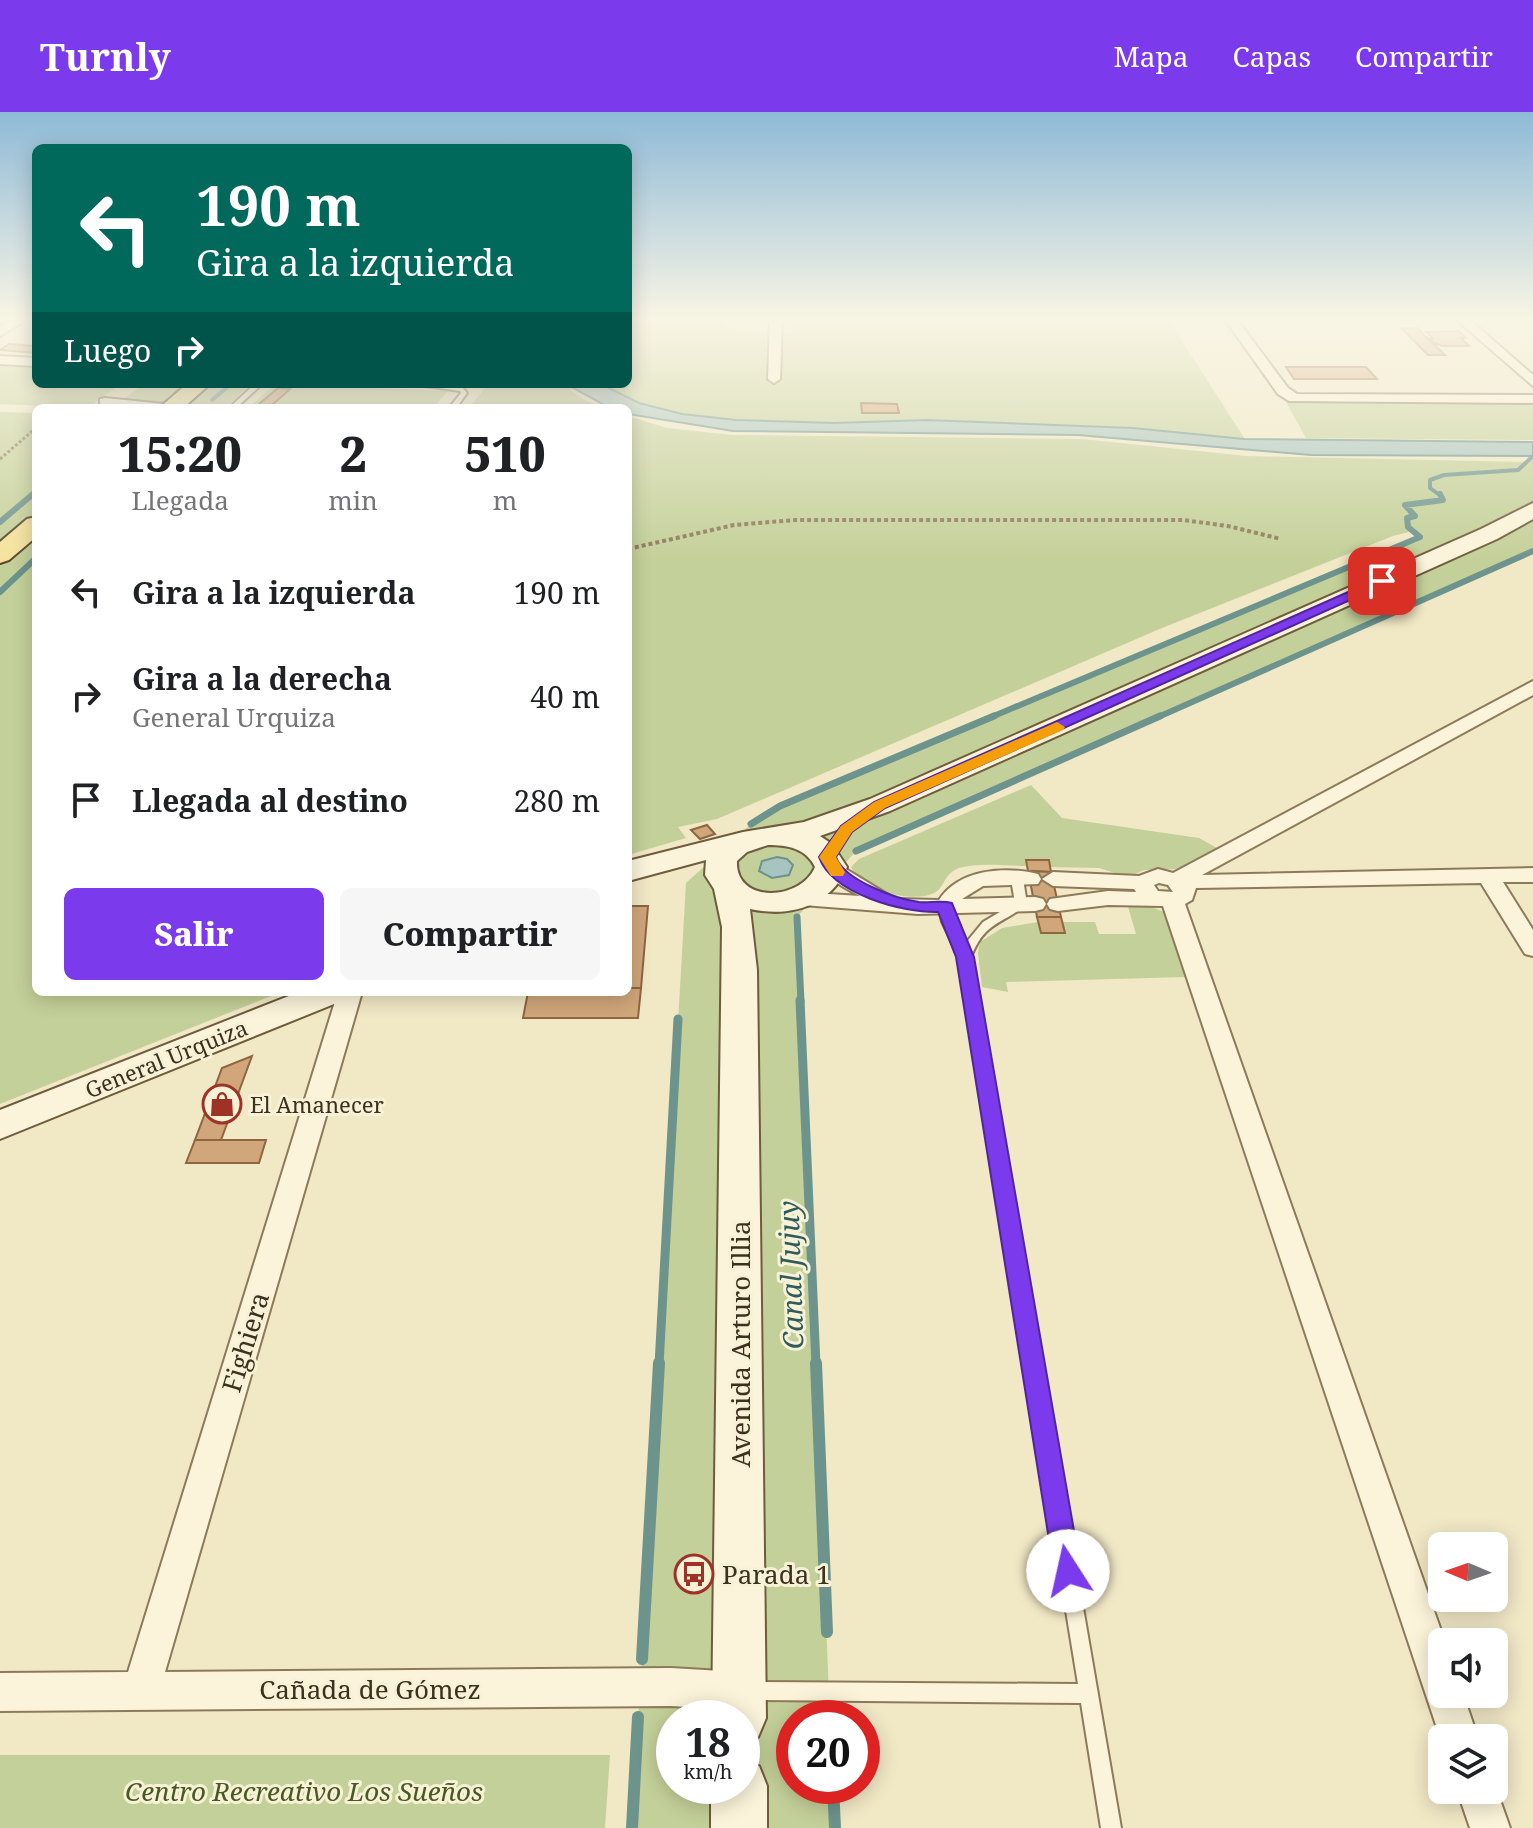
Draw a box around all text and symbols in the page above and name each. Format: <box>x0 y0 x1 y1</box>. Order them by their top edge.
text: Turnly <box>40 30 171 82</box>
text: Mapa <box>1114 37 1188 75</box>
text: Capas <box>1232 37 1311 75</box>
text: Compartir <box>1355 37 1493 75</box>
text: 190 m <box>196 166 361 242</box>
icon: left <box>64 176 168 280</box>
text: Gira a la izquierda <box>196 238 515 287</box>
icon: right <box>167 328 211 372</box>
text: Luego <box>64 330 151 371</box>
text: 15:20 <box>118 421 242 486</box>
text: 2 <box>339 421 367 486</box>
text: 510 <box>464 421 546 486</box>
text: Llegada <box>131 482 229 518</box>
text: min <box>328 482 378 518</box>
text: m <box>493 482 517 518</box>
pin <box>1348 547 1416 615</box>
icon: arrive <box>1360 559 1404 603</box>
icon: left <box>64 570 108 614</box>
text: Gira a la izquierda <box>132 572 415 613</box>
text: 190 m <box>514 572 600 613</box>
text: Gira a la derecha <box>132 658 392 699</box>
icon: right <box>64 674 108 718</box>
text: 40 m <box>530 676 600 717</box>
text: General Urquiza <box>132 699 336 735</box>
icon: arrive <box>64 778 108 822</box>
text: Llegada al destino <box>132 780 408 821</box>
text: 280 m <box>514 780 600 821</box>
button: Salir <box>64 888 324 980</box>
button: Compartir <box>340 888 600 980</box>
street label: General Urquiza <box>80 1012 252 1104</box>
shop icon: El Amanecer <box>201 1083 243 1125</box>
place label: El Amanecer <box>250 1089 384 1119</box>
water label: Canal Jujuy <box>768 1200 812 1350</box>
street label: Avenida Arturo Illia <box>722 1220 758 1468</box>
street label: Fighiera <box>213 1288 277 1396</box>
position arrow <box>1026 1529 1110 1613</box>
north arrow <box>1428 1532 1508 1612</box>
map controls <box>1428 1532 1508 1804</box>
bus stop icon: Parada 1 <box>673 1553 715 1595</box>
place label: Parada 1 <box>722 1556 831 1592</box>
button: sound <box>1428 1628 1508 1708</box>
street label: Cañada de Gómez <box>259 1671 481 1707</box>
speed limit sign: 20 <box>776 1700 880 1804</box>
text: 18 <box>685 1714 731 1769</box>
button: layers <box>1428 1724 1508 1804</box>
text: km/h <box>683 1758 733 1785</box>
park label: Centro Recreativo Los Sueños <box>125 1773 483 1809</box>

